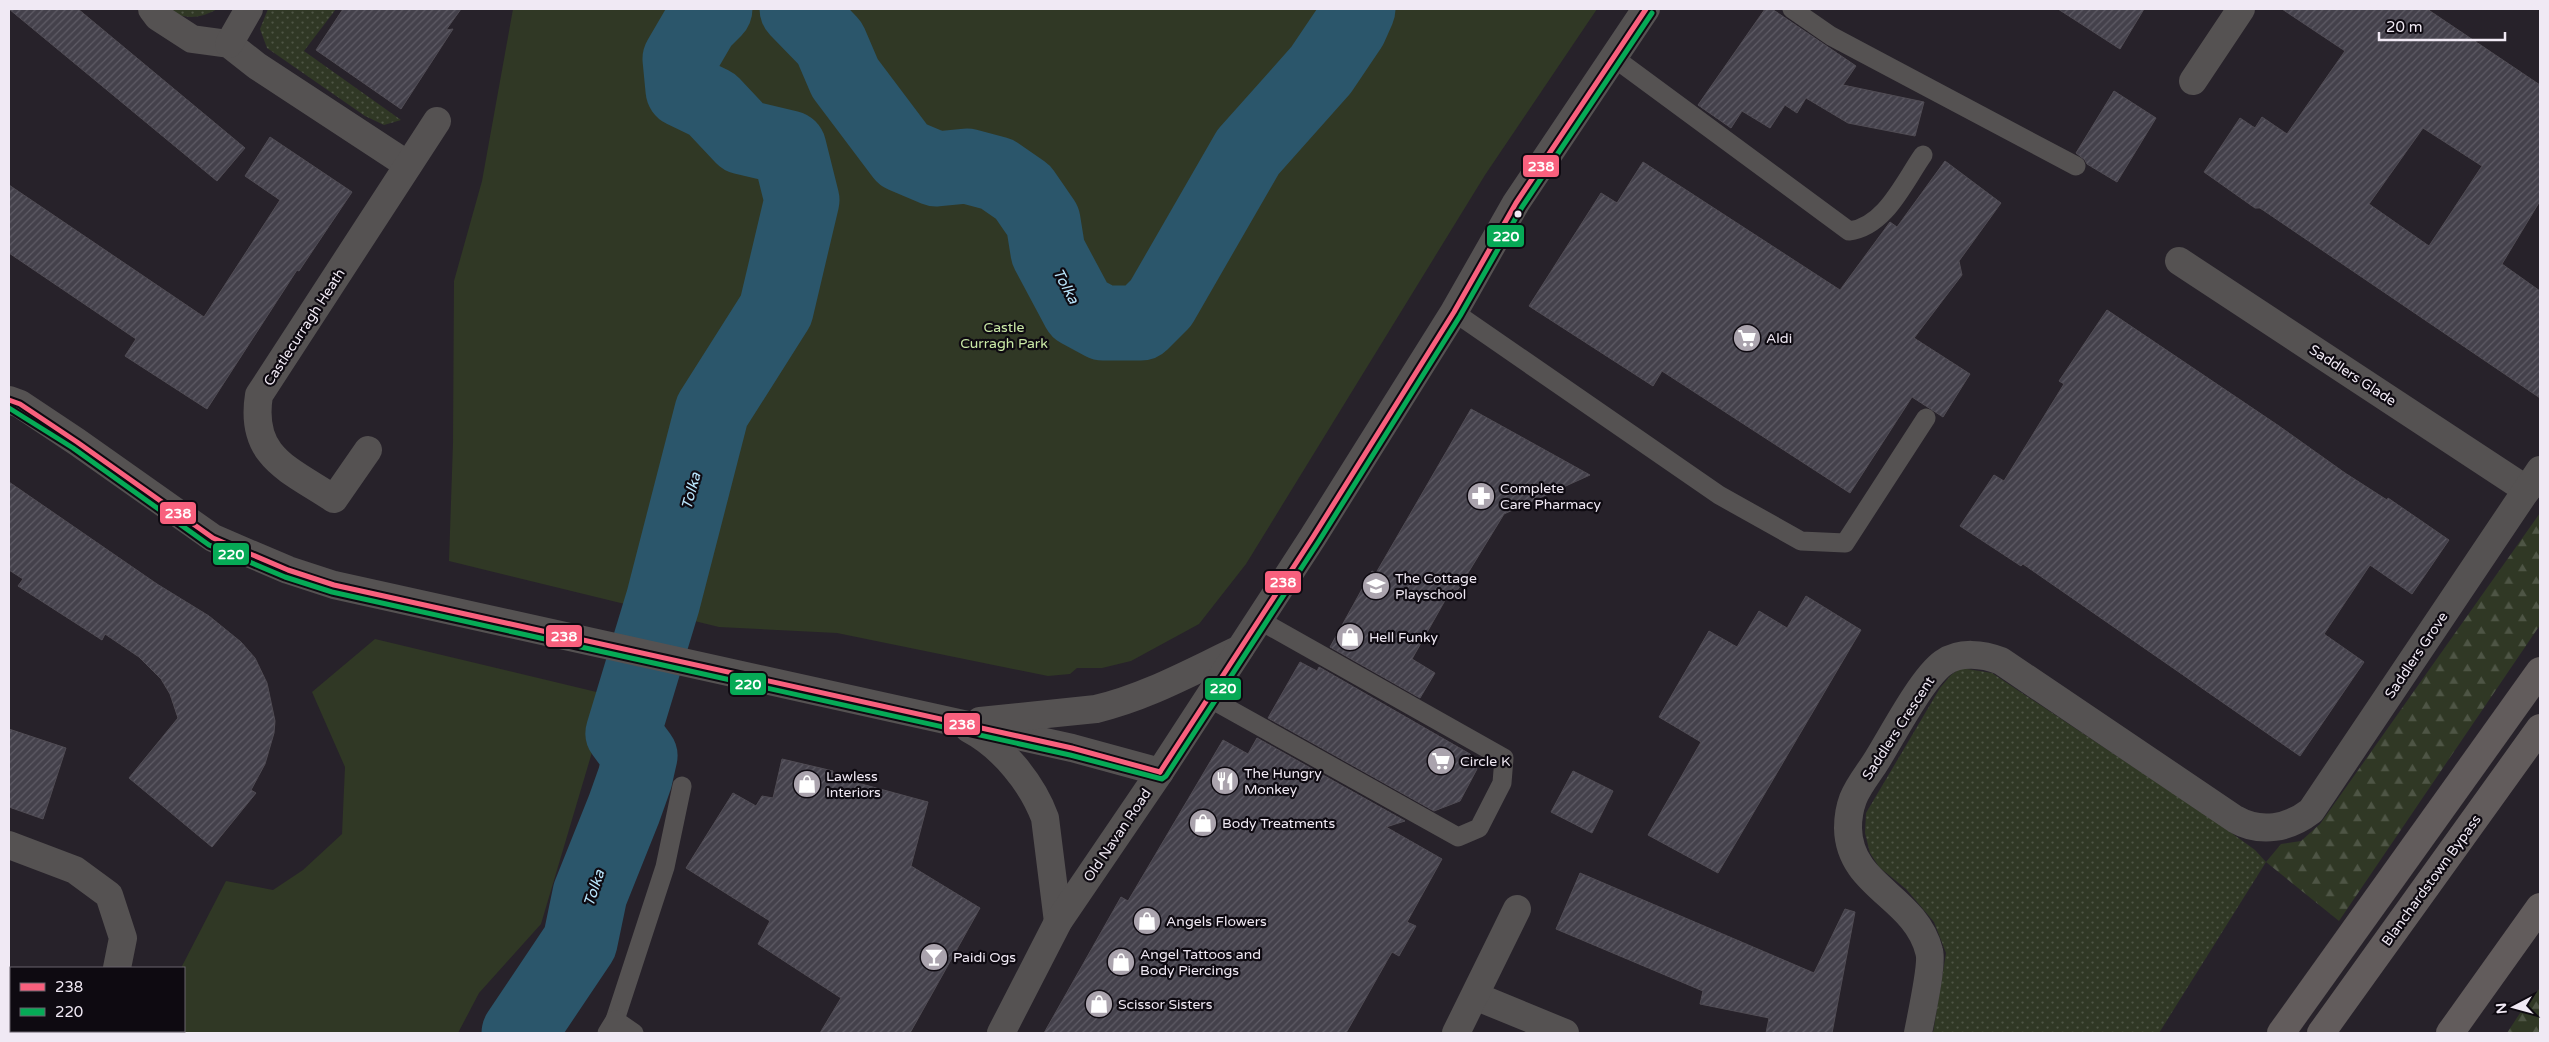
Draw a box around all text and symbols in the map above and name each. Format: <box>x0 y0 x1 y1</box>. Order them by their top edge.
scale bar <box>2379 10 2505 42</box>
text: 20 m <box>2386 18 2423 36</box>
line badge: 238 <box>1522 154 1560 178</box>
text: 238 <box>1528 158 1554 175</box>
unlabelled marker <box>1513 209 1523 219</box>
line badge: 220 <box>1486 224 1525 248</box>
text: 220 <box>1493 228 1519 245</box>
street label: Castlecurragh Heath <box>260 265 349 389</box>
water label: Tolka <box>1049 265 1083 307</box>
park label: Castle Curragh Park <box>960 319 1048 352</box>
supermarket icon: Aldi <box>1732 323 1762 353</box>
place label: Aldi <box>1766 330 1792 347</box>
street label: Saddlers Glade <box>2306 341 2399 410</box>
water label: Tolka <box>677 470 705 511</box>
place label: Complete Care Pharmacy <box>1500 480 1602 513</box>
pharmacy icon: Complete Care Pharmacy <box>1466 481 1496 511</box>
line badge: 238 <box>159 501 197 525</box>
text: 238 <box>165 505 191 522</box>
line badge: 220 <box>212 542 250 566</box>
text: 220 <box>218 546 244 563</box>
line badge: 238 <box>1264 570 1302 594</box>
place label: The Cottage Playschool <box>1395 570 1477 603</box>
school or university icon: The Cottage Playschool <box>1361 571 1391 601</box>
text: 238 <box>1270 574 1296 591</box>
street label: Saddlers Grove <box>2381 609 2452 702</box>
shop icon: Hell Funky <box>1335 622 1365 652</box>
line badge: 238 <box>545 624 583 648</box>
text: 238 <box>551 628 577 645</box>
place label: Hell Funky <box>1369 629 1439 646</box>
line badge: 220 <box>729 672 767 696</box>
street label: Saddlers Crescent <box>1859 673 1939 783</box>
text: 220 <box>735 676 761 693</box>
line badge: 220 <box>1204 677 1242 701</box>
text: 220 <box>1210 680 1236 697</box>
line badge: 238 <box>943 712 981 736</box>
text: 238 <box>949 716 975 733</box>
supermarket icon: Circle K <box>1426 746 1456 776</box>
place label: Circle K <box>1460 753 1510 770</box>
place label: The Hungry Monkey <box>1244 765 1322 798</box>
restaurant icon: The Hungry Monkey <box>1210 766 1240 796</box>
place label: Lawless Interiors <box>826 768 881 801</box>
shop icon: Lawless Interiors <box>792 769 822 799</box>
street label: Old Navan Road <box>1080 785 1155 885</box>
shop icon: Body Treatments <box>1188 808 1218 838</box>
street label: Blanchardstown Bypass <box>2378 811 2485 949</box>
place label: Body Treatments <box>1222 815 1335 832</box>
water label: Tolka <box>580 867 609 909</box>
shop icon: Angels Flowers <box>1132 906 1162 936</box>
place label: Angels Flowers <box>1166 913 1267 930</box>
bar icon: Paidi Ogs <box>919 942 949 972</box>
place label: Angel Tattoos and Body Piercings <box>1140 946 1261 979</box>
shop icon: Angel Tattoos and Body Piercings <box>1106 947 1136 977</box>
place label: Paidi Ogs <box>953 949 1016 966</box>
legend <box>10 967 185 1032</box>
text: 238 <box>55 978 83 996</box>
north arrow <box>2489 982 2539 1032</box>
shop icon: Scissor Sisters <box>1084 989 1114 1019</box>
place label: Scissor Sisters <box>1118 996 1213 1013</box>
text: N <box>2493 1002 2511 1015</box>
text: 220 <box>55 1003 83 1021</box>

